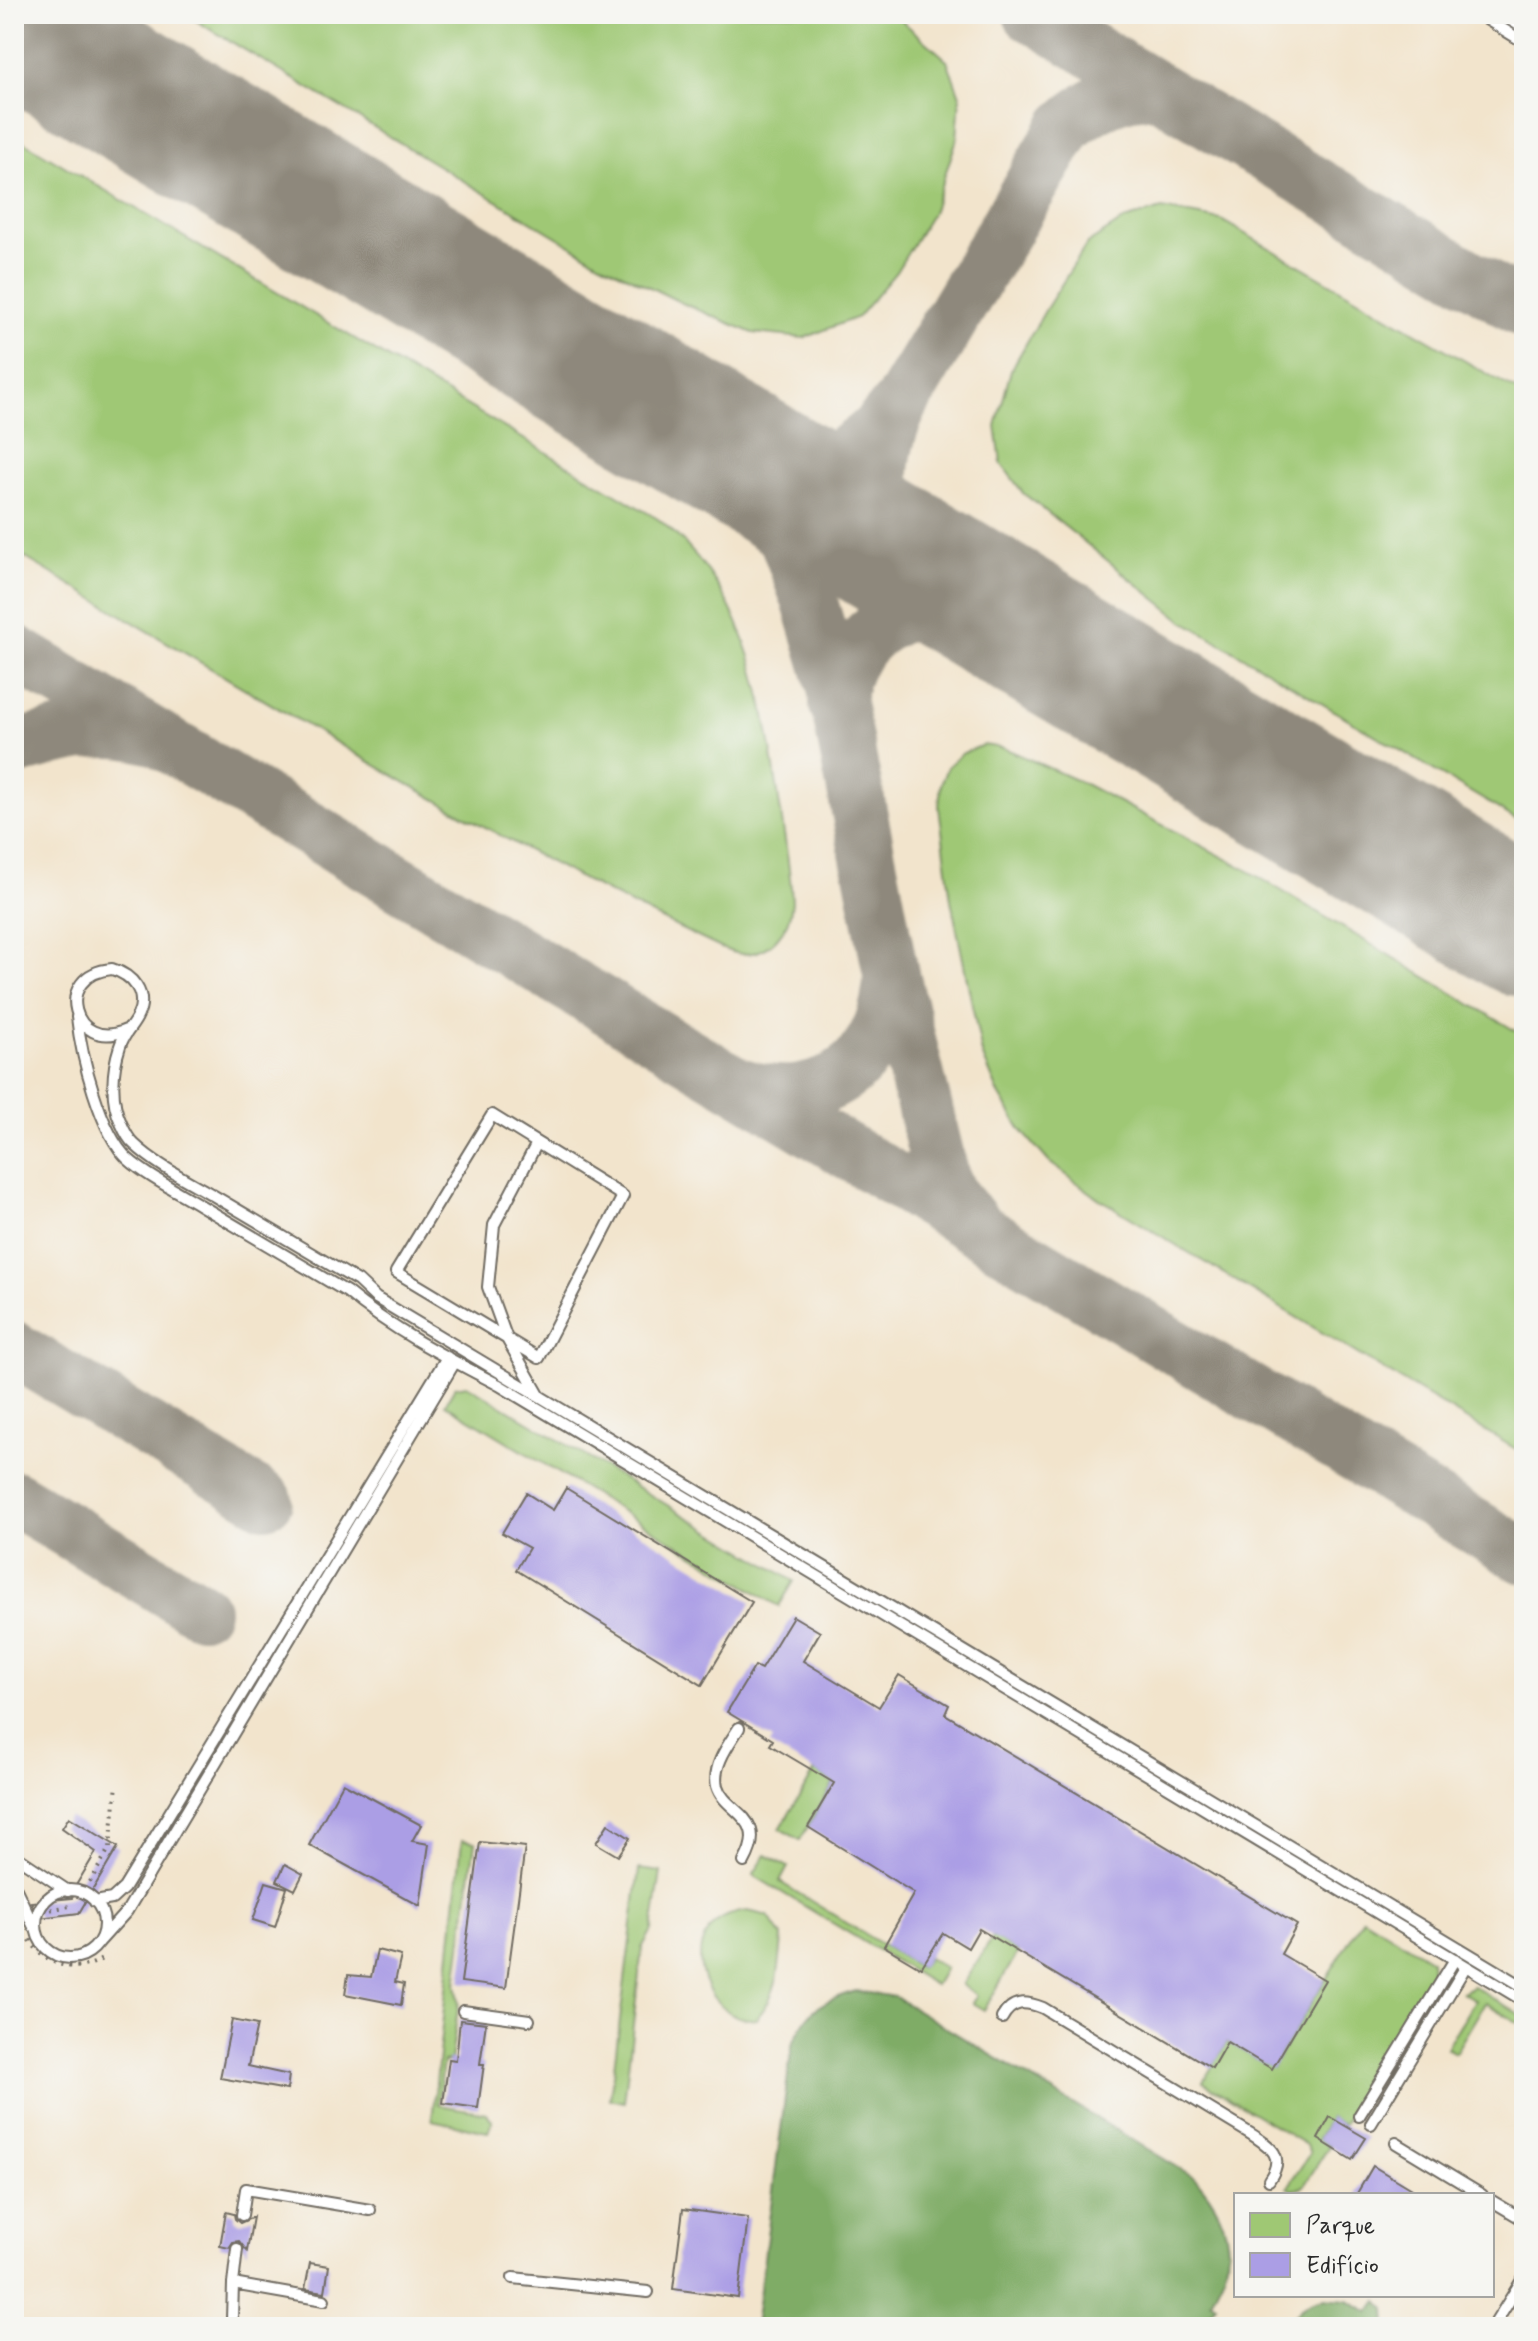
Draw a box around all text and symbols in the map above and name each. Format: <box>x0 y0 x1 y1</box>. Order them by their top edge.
legend <box>1234 2193 1494 2297</box>
text: Parque <box>1306 2211 1375 2242</box>
text: Edifício <box>1306 2251 1379 2282</box>

